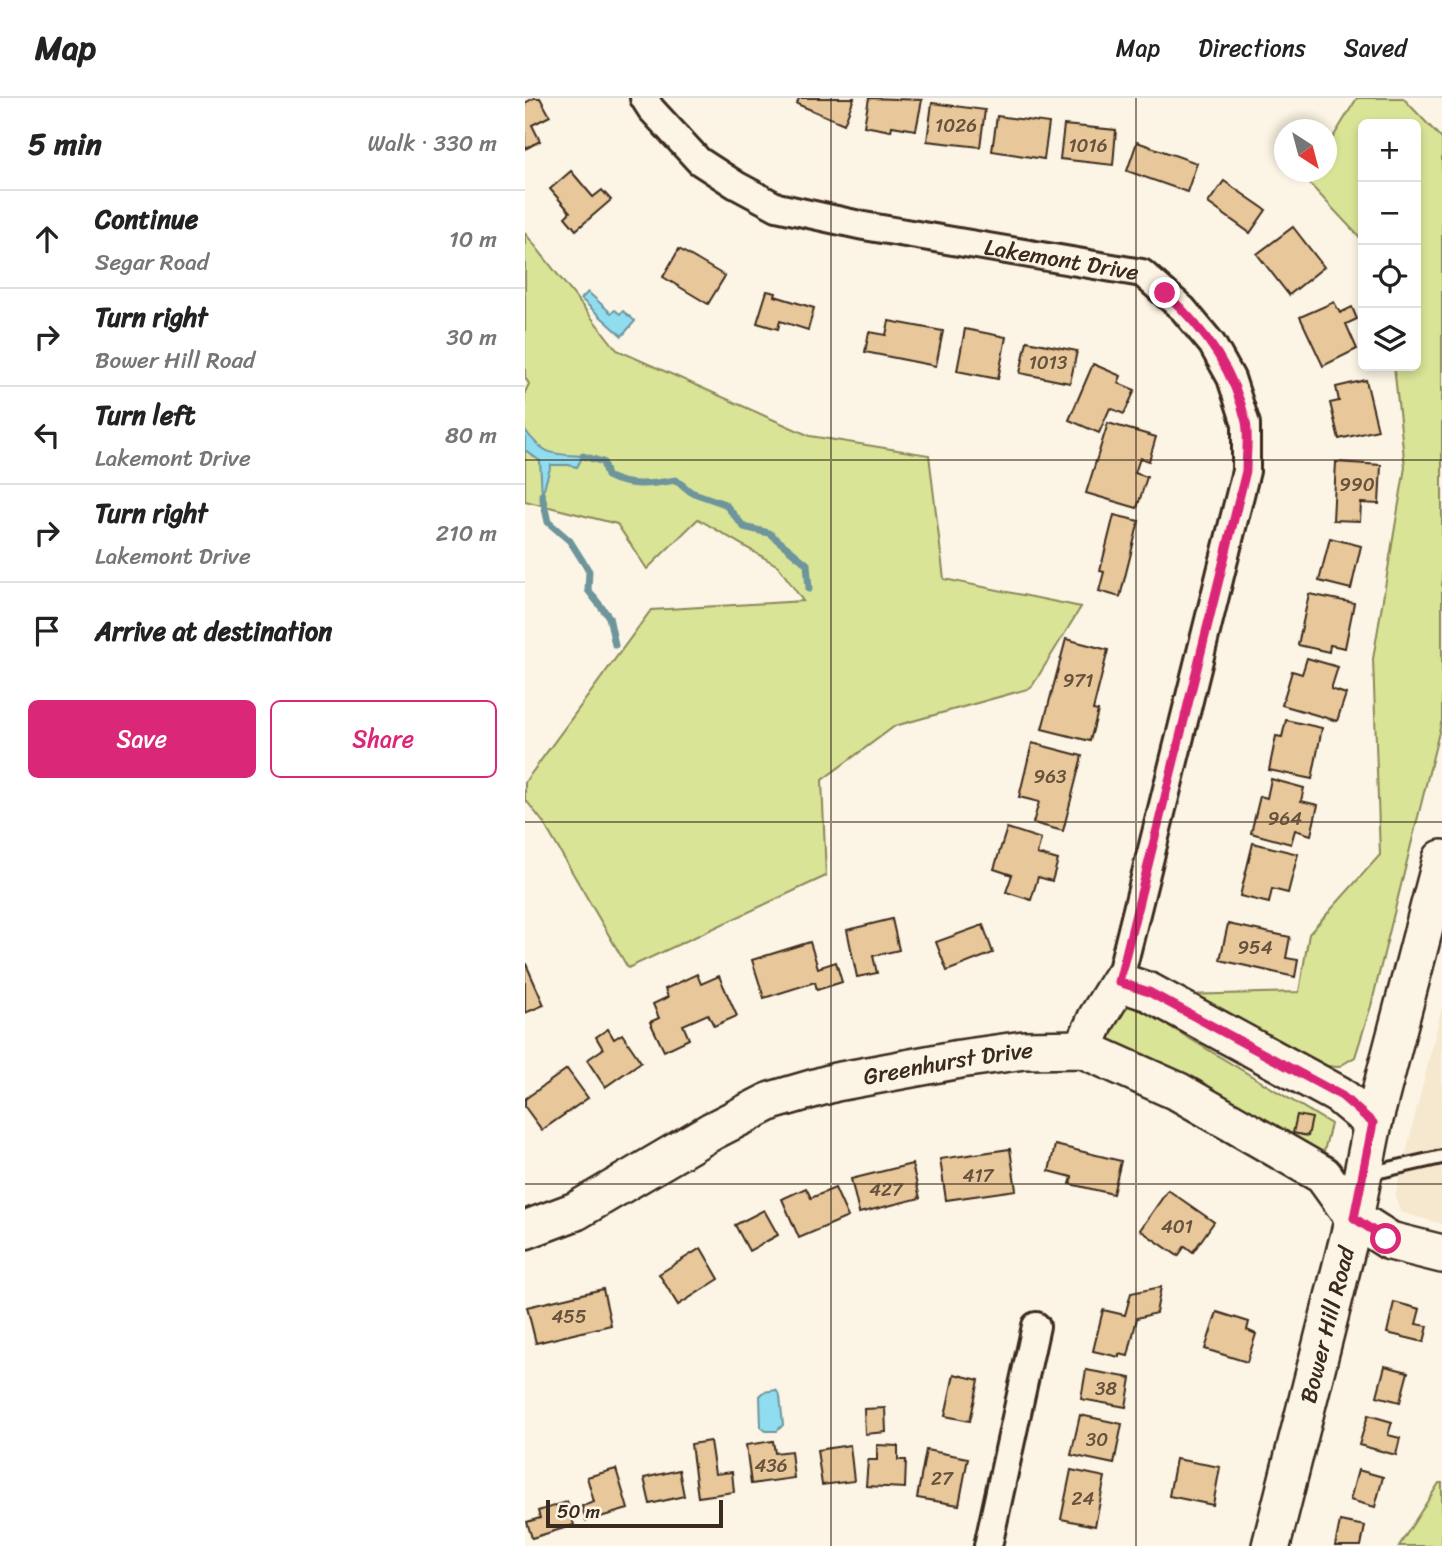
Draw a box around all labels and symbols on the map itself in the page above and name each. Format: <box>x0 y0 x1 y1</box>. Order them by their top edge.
house number: 1026 <box>935 109 977 142</box>
north arrow <box>1274 119 1337 182</box>
house number: 1016 <box>1068 129 1108 162</box>
street label: Lakemont Drive <box>981 227 1142 293</box>
route end <box>1149 277 1180 308</box>
house number: 1013 <box>1029 346 1068 379</box>
house number: 990 <box>1339 468 1375 501</box>
house number: 971 <box>1063 664 1093 697</box>
house number: 963 <box>1034 760 1067 793</box>
house number: 964 <box>1268 802 1302 835</box>
house number: 954 <box>1237 931 1273 964</box>
street label: Greenhurst Drive <box>860 1030 1033 1098</box>
house number: 417 <box>963 1159 995 1192</box>
house number: 427 <box>869 1173 904 1206</box>
house number: 401 <box>1161 1210 1193 1243</box>
route start <box>1370 1223 1401 1254</box>
street label: Bower Hill Road <box>1288 1241 1367 1408</box>
house number: 455 <box>551 1300 587 1333</box>
house number: 38 <box>1095 1372 1117 1405</box>
house number: 30 <box>1086 1423 1108 1456</box>
house number: 436 <box>754 1449 788 1482</box>
house number: 27 <box>931 1462 954 1495</box>
house number: 24 <box>1072 1482 1095 1515</box>
scale bar <box>546 1497 723 1529</box>

